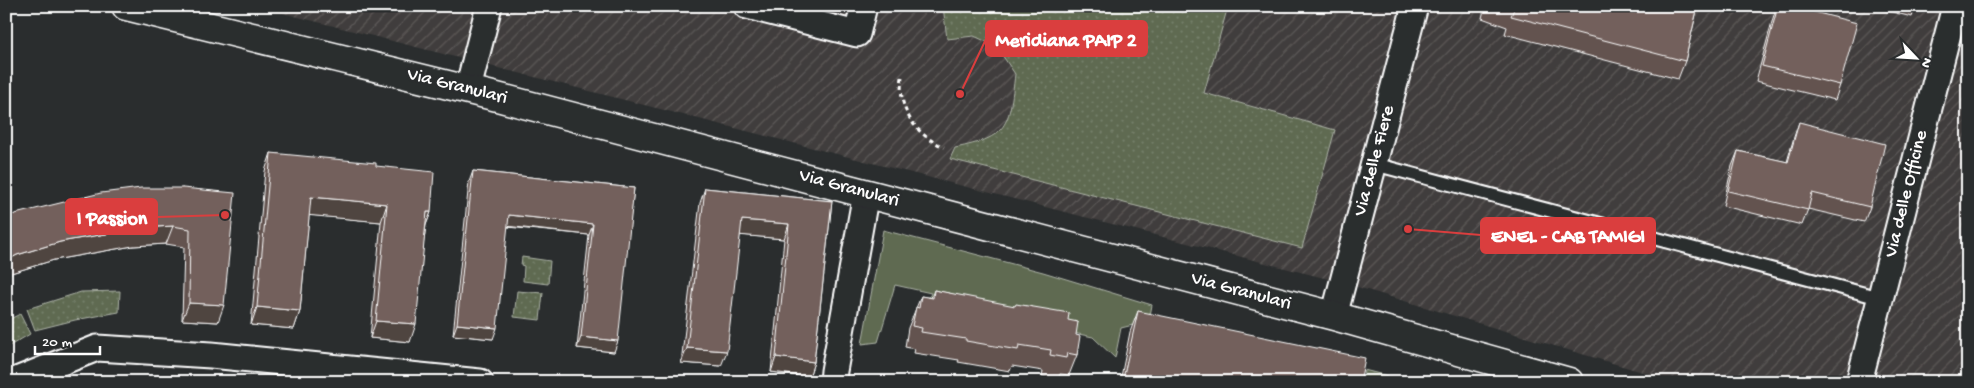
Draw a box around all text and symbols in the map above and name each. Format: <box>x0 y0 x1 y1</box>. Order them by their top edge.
callout: Meridiana PAIP 2 <box>986 21 1147 56</box>
text: Meridiana PAIP 2 <box>995 31 1137 54</box>
north arrow <box>1892 32 1942 82</box>
text: N <box>1916 55 1935 70</box>
street label: Via Granulari <box>404 63 510 111</box>
street label: Via delle Fiere <box>1349 103 1401 220</box>
street label: Via delle Officine <box>1880 128 1934 261</box>
street label: Via Granulari <box>796 164 901 213</box>
callout: I Passion <box>66 199 157 234</box>
text: I Passion <box>77 209 148 232</box>
callout: ENEL - CAB TAMIGI <box>1481 218 1655 253</box>
text: ENEL - CAB TAMIGI <box>1491 227 1645 250</box>
street label: Via Granulari <box>1188 267 1293 316</box>
scale bar <box>35 323 100 355</box>
text: 20 m <box>42 334 72 352</box>

